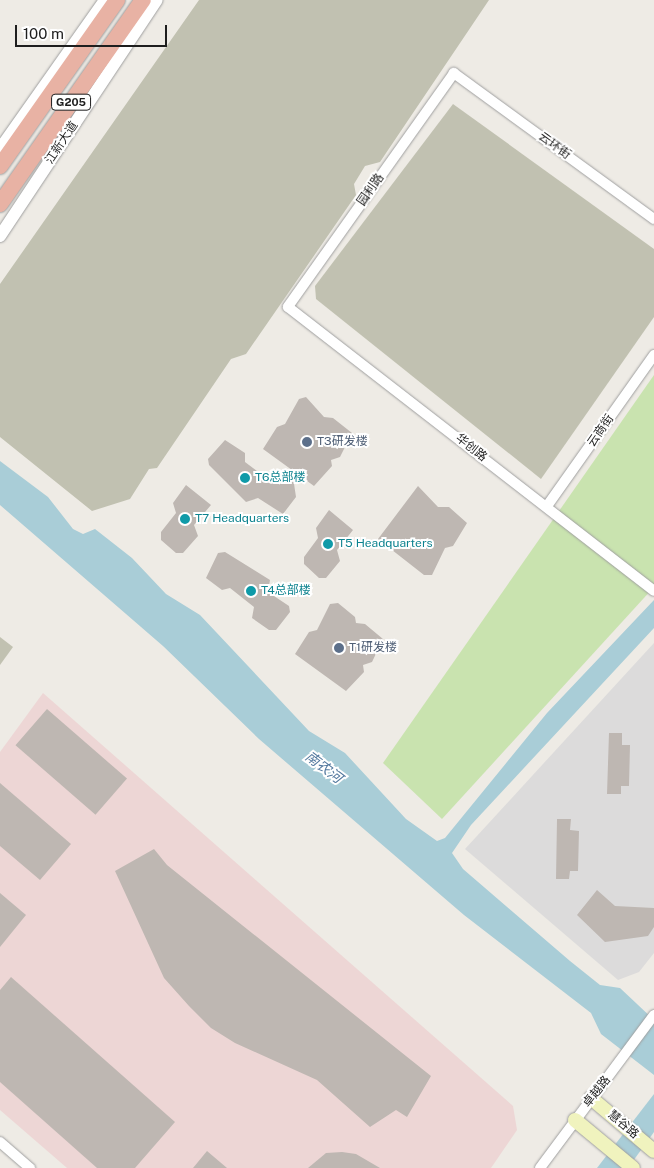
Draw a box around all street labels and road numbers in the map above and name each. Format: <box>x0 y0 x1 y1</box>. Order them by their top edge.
road number: G205 <box>51 94 91 110</box>
street label: 江新大道 <box>43 119 81 167</box>
street label: 云环街 <box>535 130 573 162</box>
street label: 园利路 <box>355 171 387 209</box>
street label: 云商街 <box>585 412 617 450</box>
street label: 华创路 <box>452 431 490 465</box>
street label: 卓越路 <box>580 1073 614 1111</box>
street label: 慧谷路 <box>605 1108 641 1142</box>

